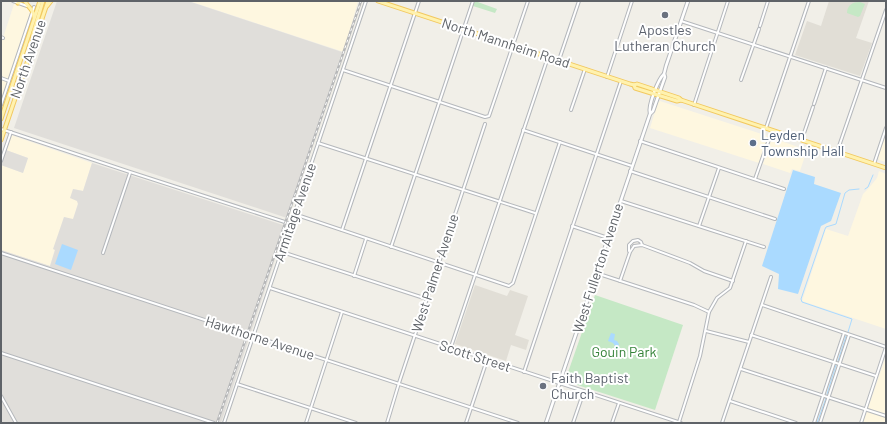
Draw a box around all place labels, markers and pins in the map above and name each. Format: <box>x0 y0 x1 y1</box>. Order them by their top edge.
marker: Apostles Lutheran Church <box>660 10 670 20</box>
place label: Apostles Lutheran Church <box>614 21 716 54</box>
place label: Leyden Township Hall <box>761 126 844 159</box>
marker: Leyden Township Hall <box>748 138 758 148</box>
place label: Faith Baptist Church <box>551 369 629 402</box>
marker: Faith Baptist Church <box>538 381 548 391</box>

